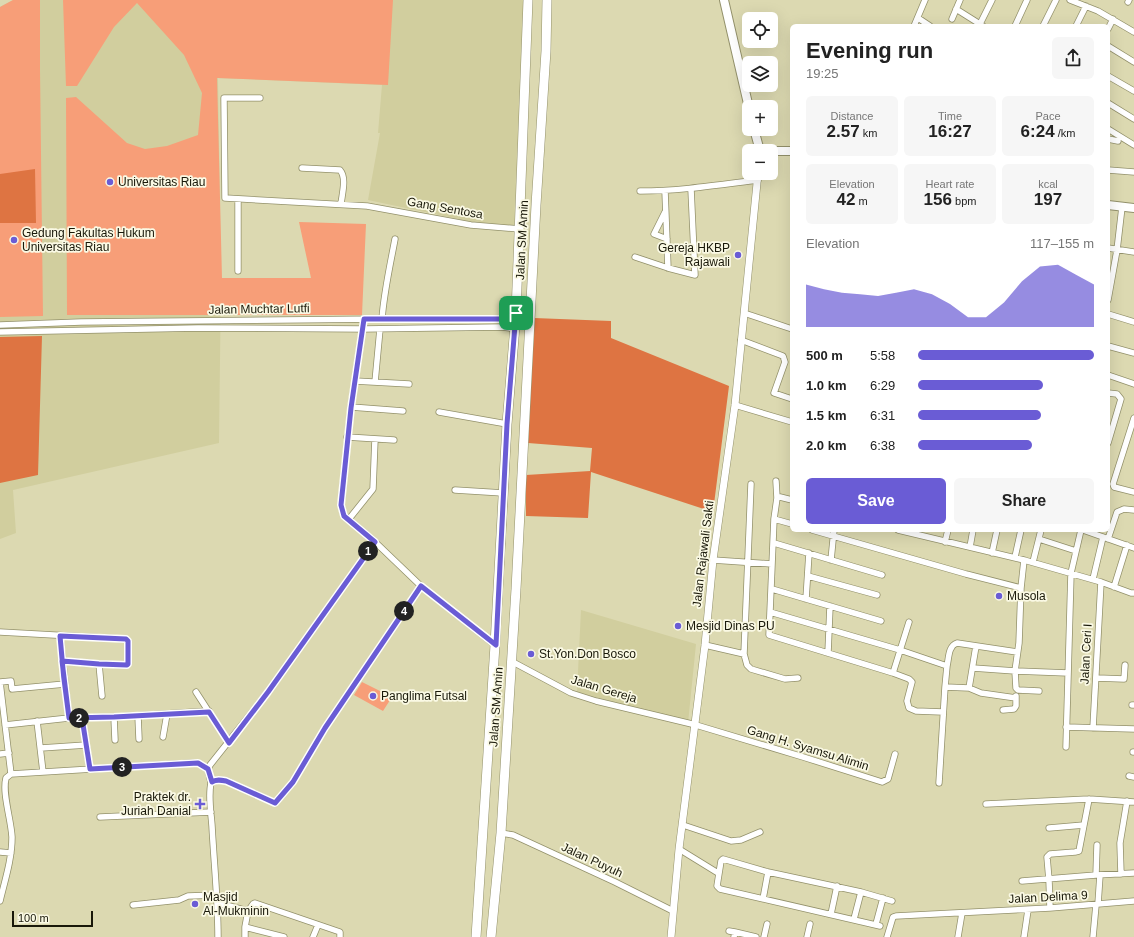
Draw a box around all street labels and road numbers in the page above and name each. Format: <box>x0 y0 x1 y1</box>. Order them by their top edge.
street label: Gang Sentosa <box>406 194 484 222</box>
street label: Jalan SM Amin <box>513 200 531 280</box>
street label: Jalan Muchtar Lutfi <box>208 301 310 317</box>
street label: Jalan Rajawali Sakti <box>690 500 716 608</box>
street label: Jalan Ceri I <box>1077 623 1095 685</box>
street label: Jalan SM Amin <box>486 667 506 747</box>
street label: Jalan Gereja <box>569 672 639 706</box>
street label: Gang H. Syamsu Alimin <box>745 723 871 773</box>
street label: Jalan Puyuh <box>559 840 625 880</box>
street label: Jalan Delima 9 <box>1008 888 1088 906</box>

